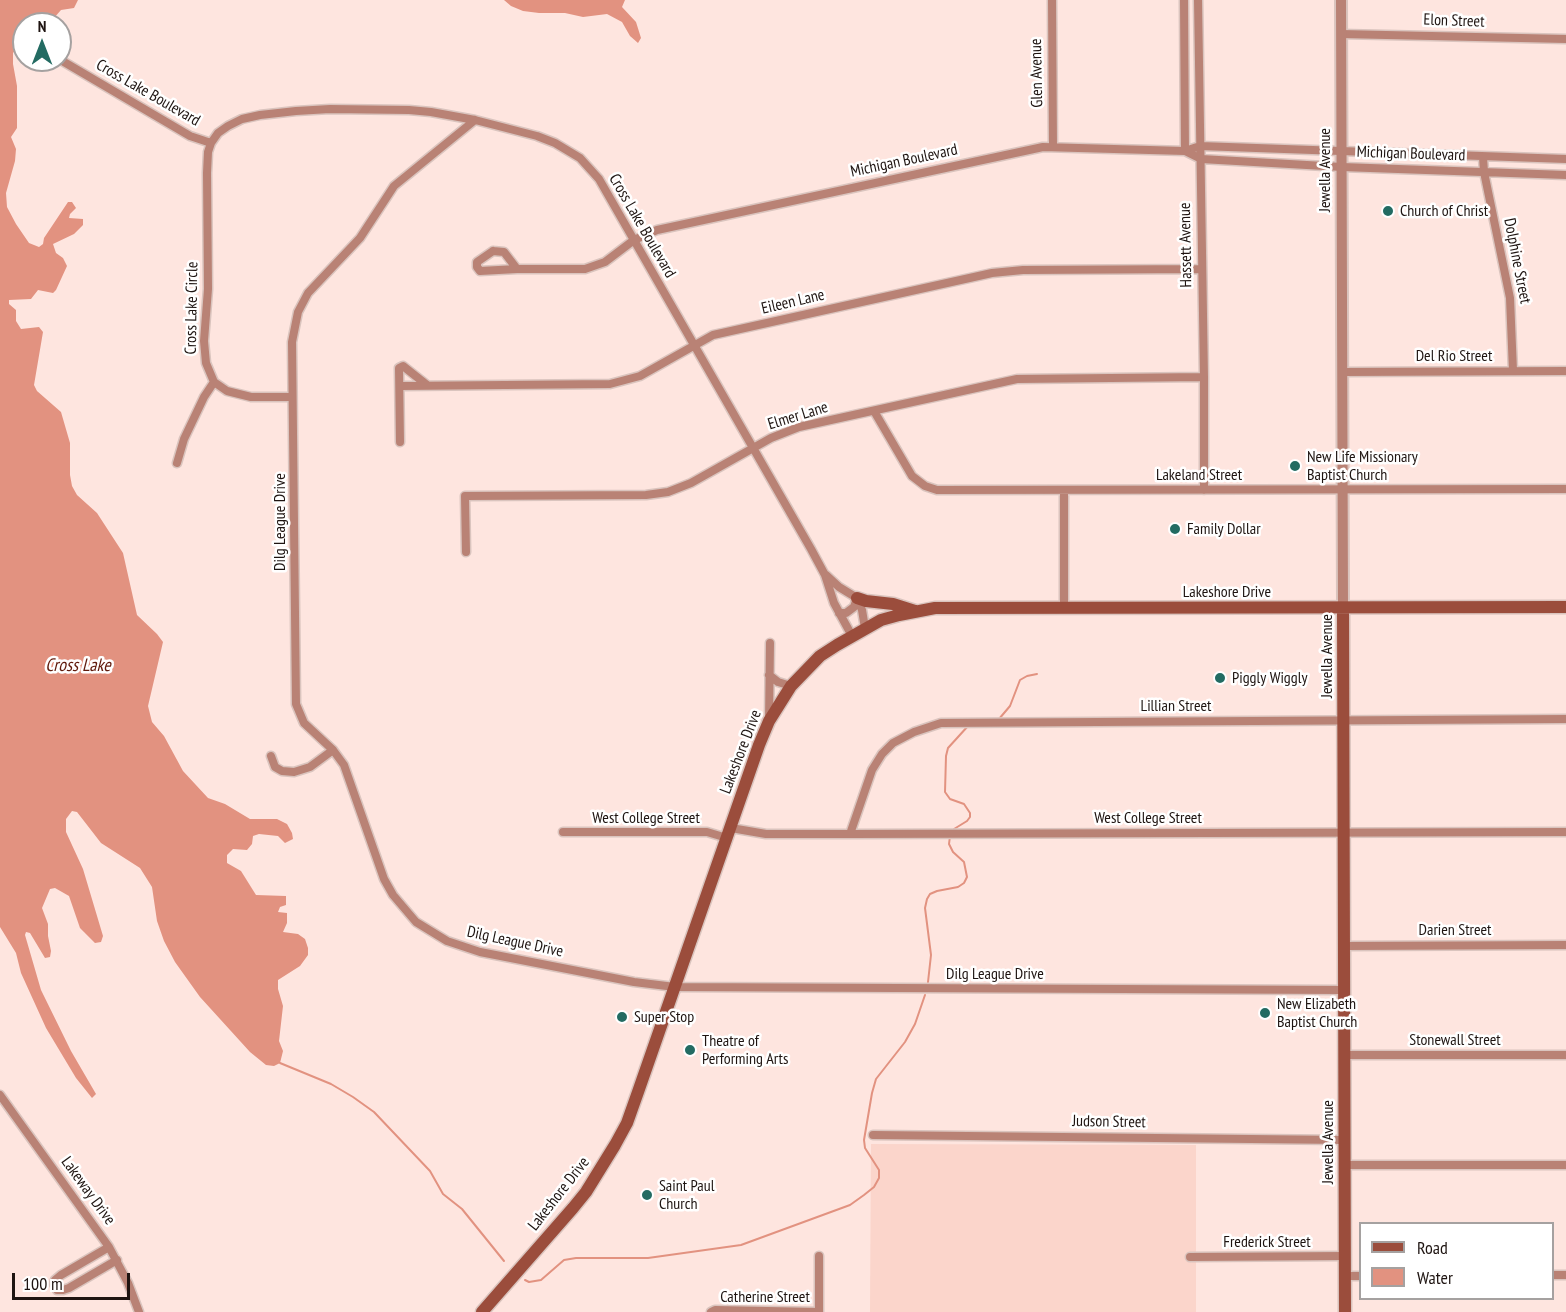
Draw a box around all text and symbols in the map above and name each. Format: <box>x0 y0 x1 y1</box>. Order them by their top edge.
street label: Elon Street <box>1423 10 1485 32</box>
north arrow <box>12 12 72 72</box>
text: N <box>38 16 46 36</box>
street label: Glen Avenue <box>1027 38 1047 108</box>
street label: Cross Lake Boulevard <box>93 55 203 131</box>
street label: Jewella Avenue <box>1315 128 1335 212</box>
street label: Michigan Boulevard <box>849 140 959 182</box>
street label: Michigan Boulevard <box>1356 143 1466 165</box>
street label: Cross Lake Boulevard <box>604 171 680 281</box>
place label: Church of Christ <box>1400 201 1488 221</box>
street label: Hassett Avenue <box>1176 202 1196 288</box>
marker: Church of Christ <box>1381 204 1395 218</box>
street label: Dolphine Street <box>1499 217 1535 305</box>
street label: Cross Lake Circle <box>182 261 202 355</box>
street label: Eileen Lane <box>760 285 826 319</box>
street label: Del Rio Street <box>1416 346 1492 366</box>
street label: Elmer Lane <box>766 398 830 434</box>
place label: New Life Missionary Baptist Church <box>1307 447 1418 485</box>
marker: New Life Missionary Baptist Church <box>1288 459 1302 473</box>
street label: Lakeland Street <box>1156 465 1242 485</box>
street label: Dilg League Drive <box>270 473 290 571</box>
place label: Family Dollar <box>1187 519 1261 539</box>
marker: Family Dollar <box>1168 522 1182 536</box>
street label: Lakeshore Drive <box>1183 582 1271 602</box>
street label: Jewella Avenue <box>1317 614 1337 698</box>
water label: Cross Lake <box>45 655 111 677</box>
place label: Piggly Wiggly <box>1232 668 1307 688</box>
marker: Piggly Wiggly <box>1213 671 1227 685</box>
street label: Lillian Street <box>1141 696 1211 716</box>
street label: Lakeshore Drive <box>716 707 766 797</box>
street label: West College Street <box>592 808 700 828</box>
street label: West College Street <box>1094 808 1202 828</box>
street label: Darien Street <box>1419 920 1491 940</box>
street label: Dilg League Drive <box>465 922 565 962</box>
street label: Dilg League Drive <box>946 964 1044 984</box>
place label: New Elizabeth Baptist Church <box>1277 994 1357 1032</box>
marker: New Elizabeth Baptist Church <box>1258 1006 1272 1020</box>
place label: Super Stop <box>634 1007 694 1027</box>
marker: Super Stop <box>615 1010 629 1024</box>
street label: Stonewall Street <box>1409 1030 1501 1050</box>
place label: Theatre of Performing Arts <box>702 1031 788 1069</box>
marker: Theatre of Performing Arts <box>683 1043 697 1057</box>
street label: Jewella Avenue <box>1318 1100 1338 1184</box>
street label: Judson Street <box>1072 1112 1146 1132</box>
street label: Lakeway Drive <box>57 1153 119 1229</box>
street label: Lakeshore Drive <box>524 1153 594 1235</box>
place label: Saint Paul Church <box>659 1176 714 1214</box>
marker: Saint Paul Church <box>640 1188 654 1202</box>
legend <box>1359 1222 1554 1300</box>
street label: Frederick Street <box>1223 1232 1311 1252</box>
text: Road <box>1417 1236 1448 1259</box>
scale bar <box>15 1261 134 1299</box>
text: Water <box>1417 1266 1453 1289</box>
text: 100 m <box>23 1272 63 1295</box>
street label: Catherine Street <box>720 1287 810 1307</box>

